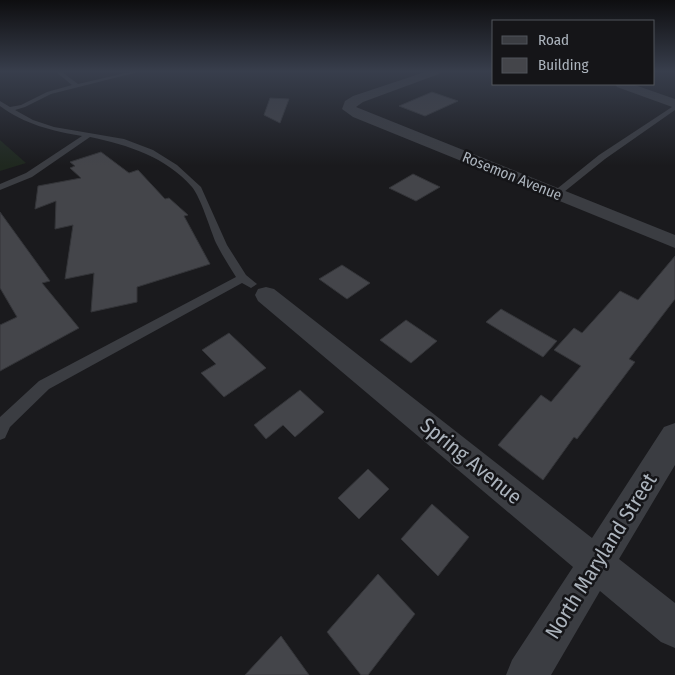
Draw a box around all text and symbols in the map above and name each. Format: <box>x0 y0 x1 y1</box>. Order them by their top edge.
legend <box>492 20 655 85</box>
text: Road <box>538 31 569 49</box>
text: Building <box>538 56 589 74</box>
street label: Rosemon Avenue <box>460 148 564 204</box>
street label: Spring Avenue <box>415 412 527 510</box>
street label: North Maryland Street <box>539 468 663 644</box>

